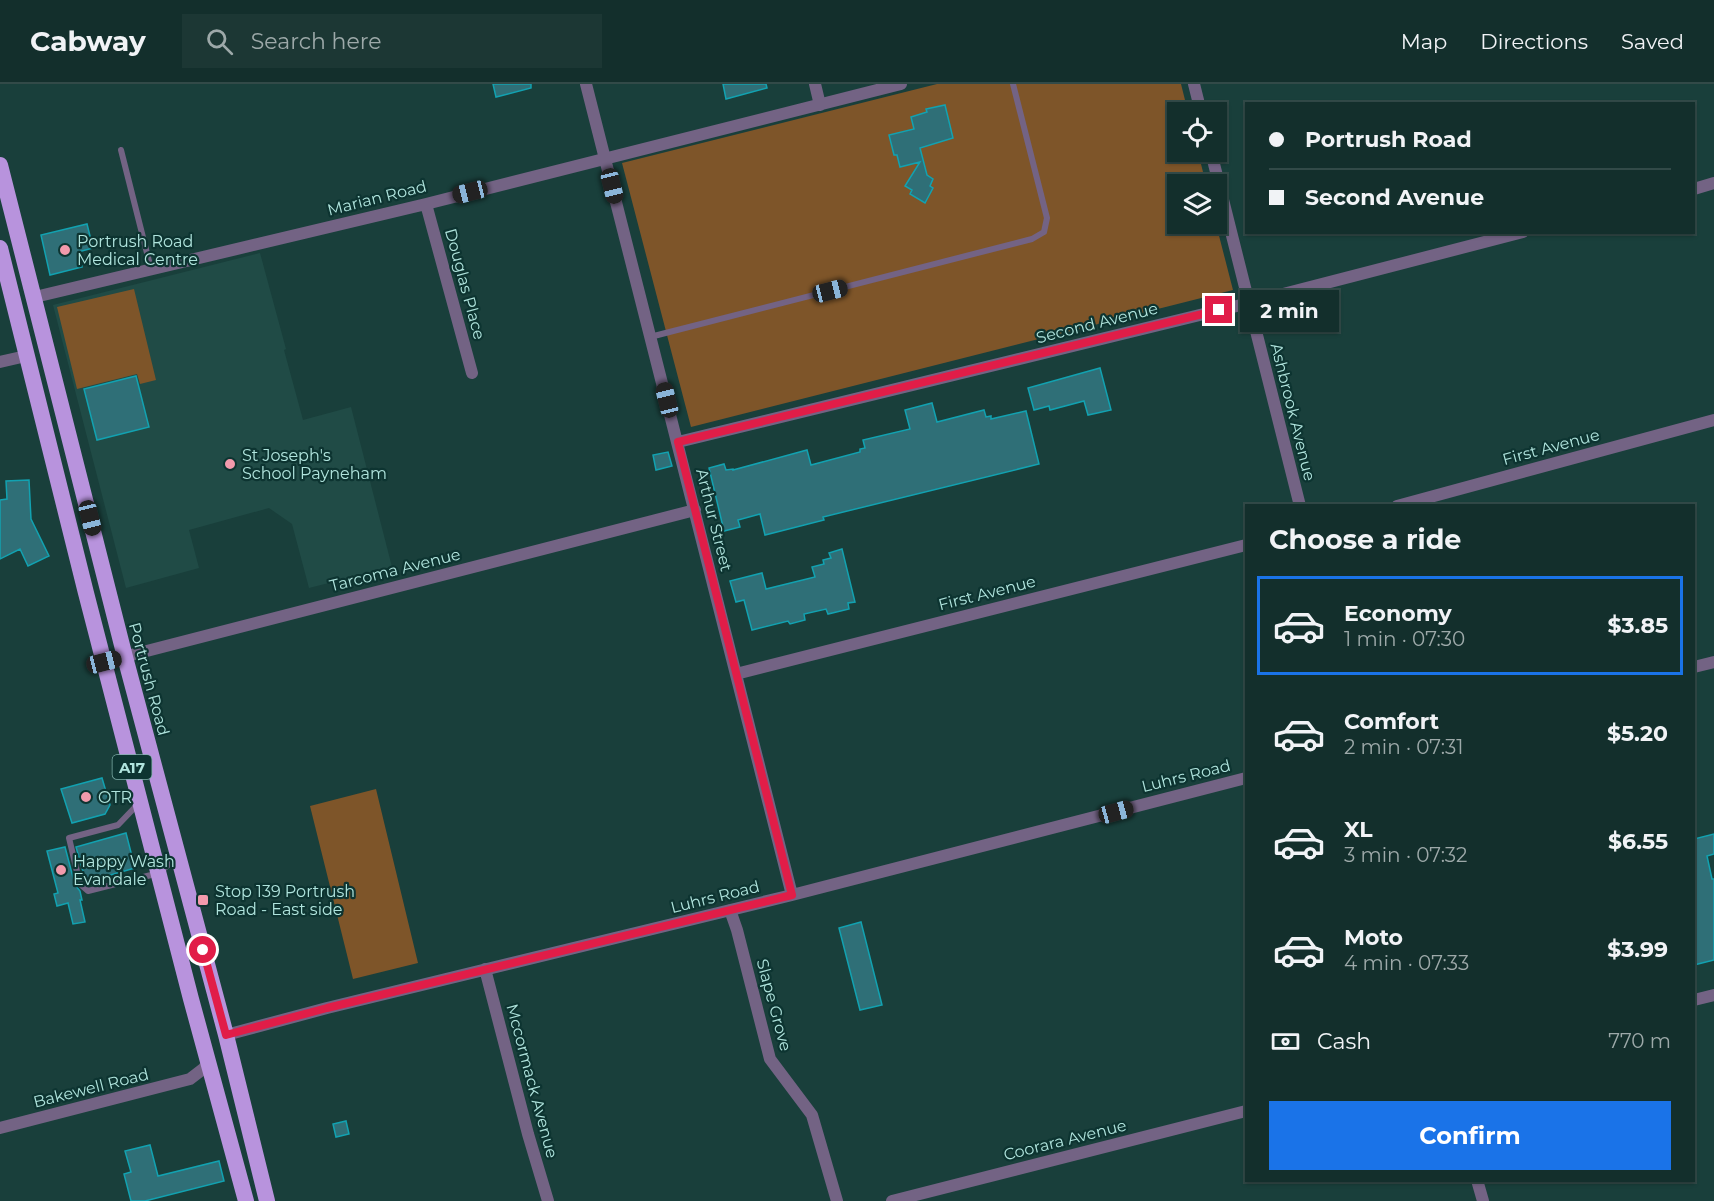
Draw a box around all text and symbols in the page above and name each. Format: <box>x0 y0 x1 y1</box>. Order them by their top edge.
search box <box>182 14 602 68</box>
text: Cabway <box>30 24 146 58</box>
icon: search <box>203 25 236 58</box>
text: Search here <box>251 28 382 55</box>
text: Map <box>1401 29 1447 54</box>
text: Directions <box>1480 29 1588 54</box>
text: Saved <box>1621 29 1684 54</box>
map controls <box>1167 102 1227 234</box>
button: locate <box>1167 102 1227 162</box>
text: Portrush Road <box>1305 126 1472 153</box>
car <box>599 166 625 206</box>
button: layers <box>1167 174 1227 234</box>
street label: Marian Road <box>325 176 429 220</box>
car <box>450 179 490 205</box>
text: Second Avenue <box>1305 184 1484 211</box>
street label: Douglas Place <box>441 226 489 342</box>
place label: Portrush Road Medical Centre <box>77 232 198 269</box>
marker: Portrush Road Medical Centre <box>58 243 72 257</box>
car <box>810 278 850 304</box>
callout: 2 min <box>1240 289 1339 331</box>
route end <box>1205 296 1232 323</box>
street label: Second Avenue <box>1034 299 1160 347</box>
text: 2 min <box>1260 299 1319 323</box>
street label: Ashbrook Avenue <box>1267 341 1319 483</box>
car <box>654 380 680 420</box>
street label: First Avenue <box>1500 425 1602 469</box>
place label: St Joseph's School Payneham <box>242 446 387 483</box>
marker: St Joseph's School Payneham <box>223 457 237 471</box>
street label: Arthur Street <box>692 467 736 574</box>
car <box>77 498 103 538</box>
text: Choose a ride <box>1269 523 1461 556</box>
street label: Tarcoma Avenue <box>328 545 462 595</box>
street label: First Avenue <box>936 572 1038 614</box>
icon: car <box>1272 599 1326 653</box>
text: Economy <box>1344 600 1452 627</box>
text: $3.85 <box>1607 612 1668 639</box>
street label: Portrush Road <box>125 620 173 738</box>
text: 1 min · 07:30 <box>1344 627 1465 651</box>
car <box>84 649 124 675</box>
icon: car <box>1272 707 1326 761</box>
text: Comfort <box>1344 708 1439 735</box>
text: $5.20 <box>1607 720 1668 747</box>
text: 2 min · 07:31 <box>1344 735 1463 759</box>
road number: A17 <box>112 755 152 779</box>
street label: Luhrs Road <box>1140 756 1232 796</box>
place label: OTR <box>98 788 132 807</box>
marker: OTR <box>79 790 93 804</box>
car <box>1096 799 1136 825</box>
icon: car <box>1272 815 1326 869</box>
text: XL <box>1344 816 1373 843</box>
text: $6.55 <box>1608 828 1668 855</box>
text: 3 min · 07:32 <box>1344 843 1467 867</box>
place label: Happy Wash Evandale <box>73 852 175 889</box>
marker: Happy Wash Evandale <box>54 863 68 877</box>
street label: Luhrs Road <box>669 877 761 917</box>
place label: Stop 139 Portrush Road - East side <box>215 882 355 919</box>
marker: Stop 139 Portrush Road - East side <box>196 893 210 907</box>
icon: car <box>1272 923 1326 977</box>
text: Moto <box>1344 924 1403 951</box>
route start <box>189 936 216 963</box>
text: $3.99 <box>1607 936 1668 963</box>
text: 4 min · 07:33 <box>1344 951 1469 975</box>
street label: Slape Grove <box>753 957 795 1053</box>
street label: Mccormack Avenue <box>502 1002 562 1160</box>
icon: cash <box>1269 1025 1302 1058</box>
text: Cash <box>1317 1028 1371 1055</box>
text: 770 m <box>1608 1029 1671 1053</box>
street label: Bakewell Road <box>31 1064 151 1112</box>
button: Confirm <box>1269 1101 1671 1170</box>
street label: Coorara Avenue <box>1002 1116 1128 1164</box>

